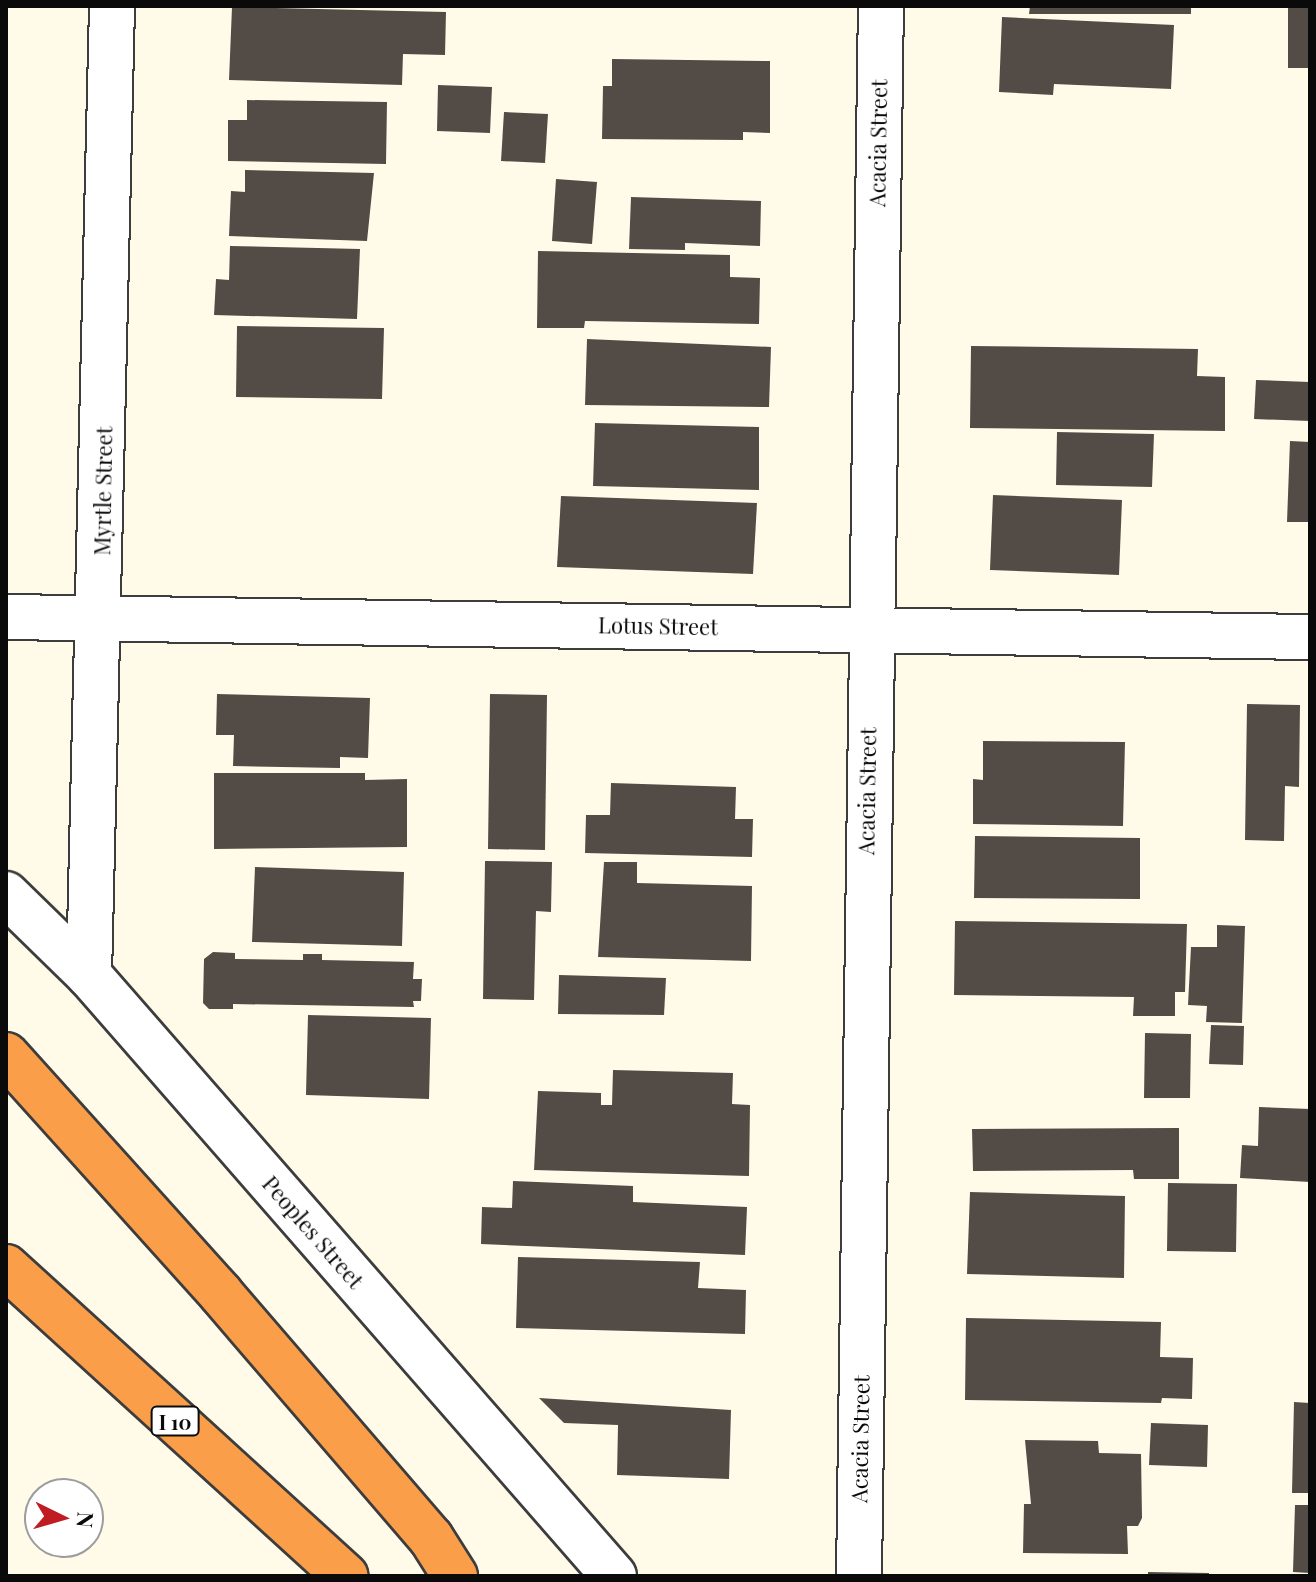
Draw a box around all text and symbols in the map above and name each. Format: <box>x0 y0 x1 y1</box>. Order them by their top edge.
street label: Acacia Street <box>864 79 892 207</box>
street label: Myrtle Street <box>89 426 117 556</box>
street label: Lotus Street <box>598 612 718 640</box>
street label: Acacia Street <box>853 727 881 855</box>
street label: Peoples Street <box>257 1170 369 1294</box>
street label: Acacia Street <box>846 1375 874 1503</box>
road number: I 10 <box>149 1405 201 1437</box>
north arrow <box>24 1478 104 1558</box>
text: N <box>70 1511 102 1529</box>

